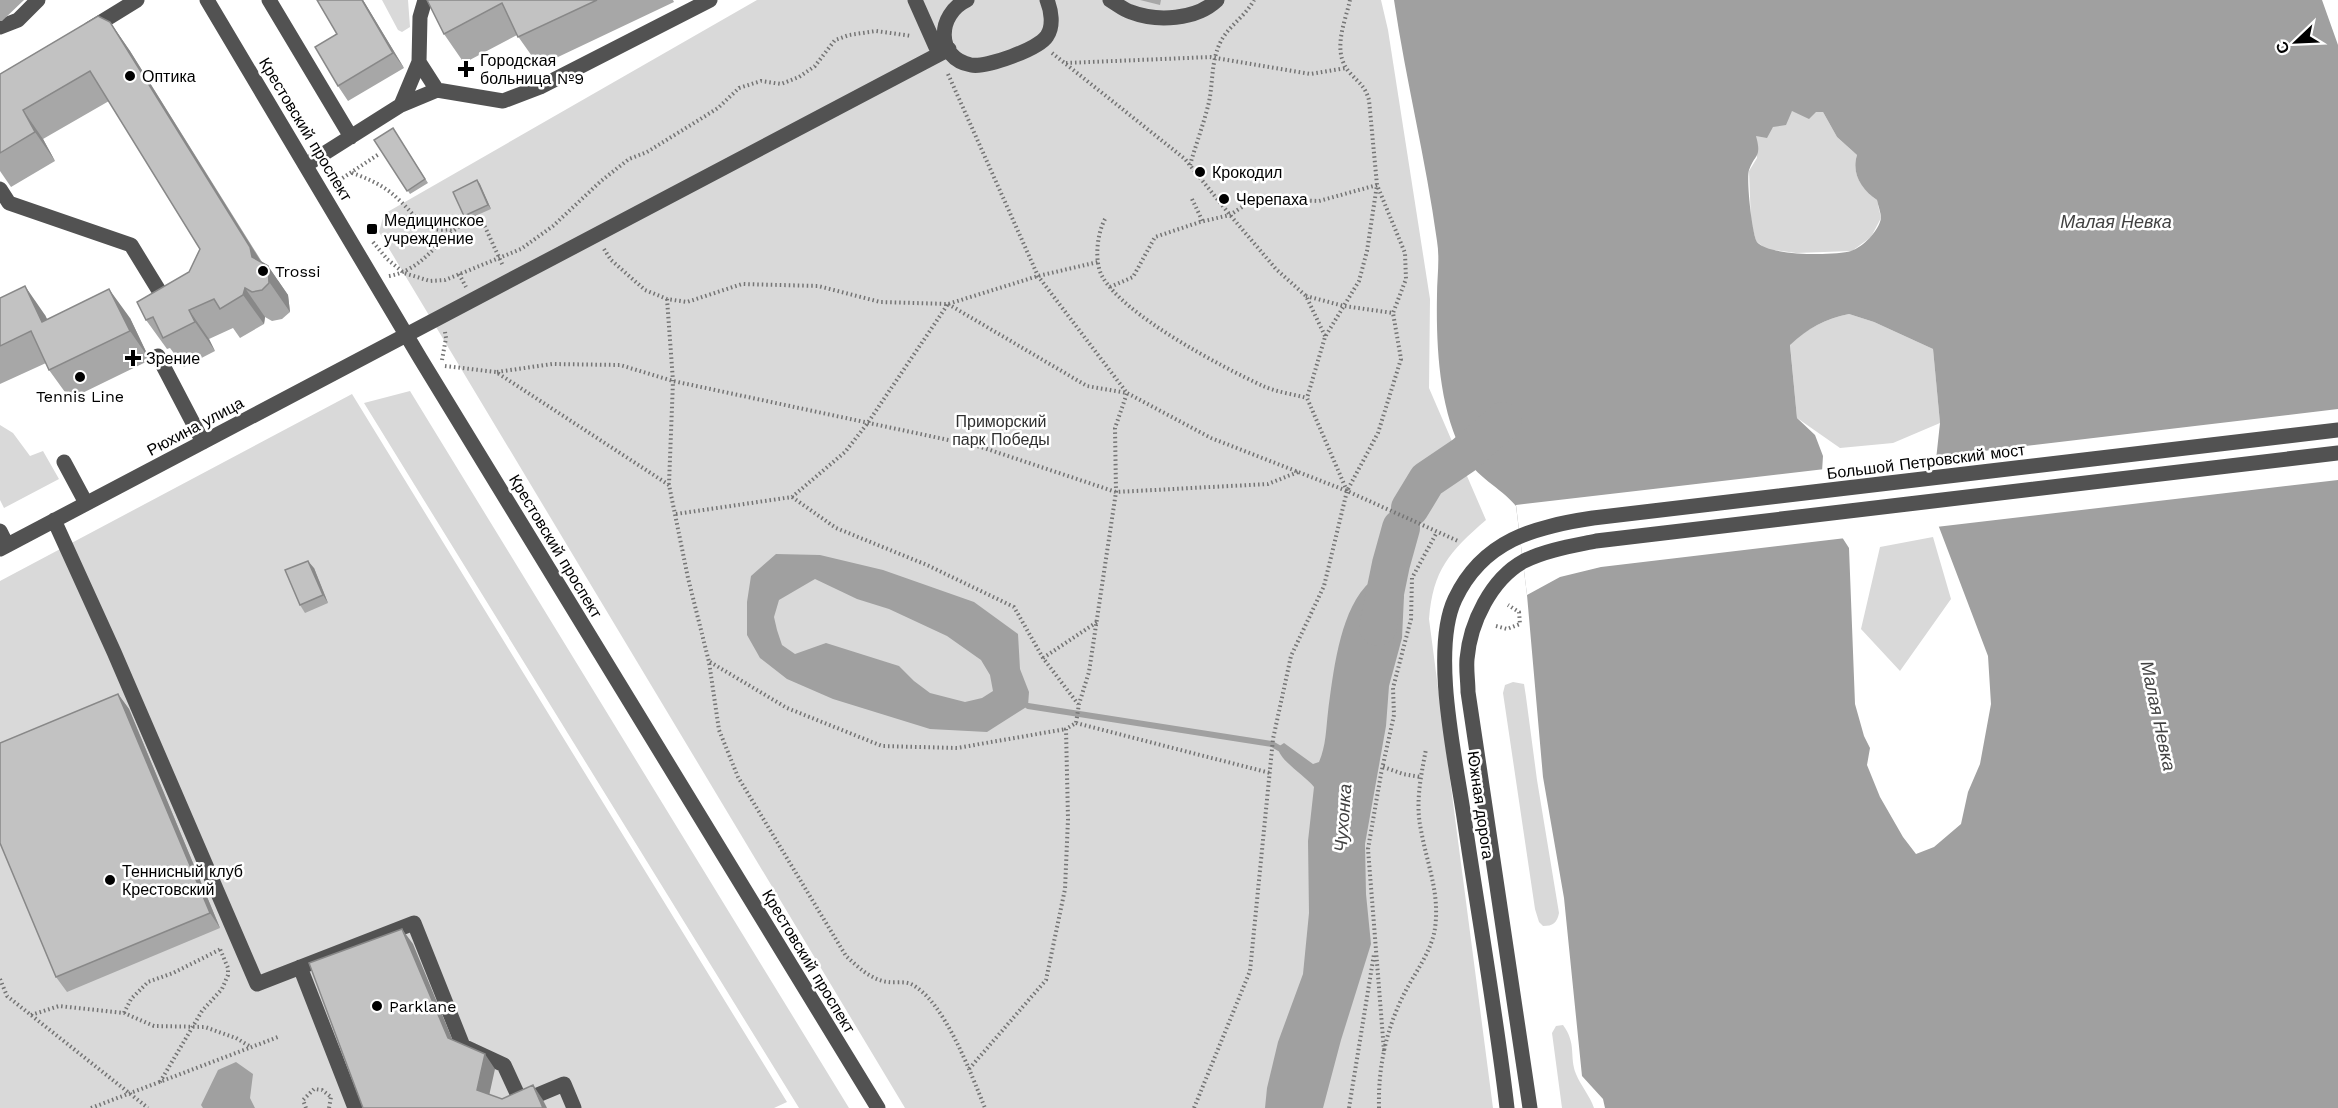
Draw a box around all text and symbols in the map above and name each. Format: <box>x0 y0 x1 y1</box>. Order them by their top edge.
north arrow <box>2266 12 2326 72</box>
text: С <box>2271 38 2294 57</box>
place label: Городская больница №9 <box>480 51 584 88</box>
street label: Крестовский проспект <box>255 54 356 205</box>
marker: Городская больница №9 <box>457 60 475 78</box>
place label: Оптика <box>142 67 196 86</box>
marker: Оптика <box>123 69 137 83</box>
place label: Крокодил <box>1212 163 1282 182</box>
marker: Крокодил <box>1193 165 1207 179</box>
place label: Черепаха <box>1236 190 1308 209</box>
marker: Черепаха <box>1217 192 1231 206</box>
place label: Медицинское учреждение <box>384 211 484 248</box>
water label: Малая Невка <box>2060 211 2172 232</box>
marker: Медицинское учреждение <box>365 222 379 236</box>
place label: Trossi <box>275 262 321 281</box>
marker: Trossi <box>256 264 270 278</box>
marker: Зрение <box>124 349 142 367</box>
place label: Зрение <box>146 349 200 368</box>
marker: Tennis Line <box>73 370 87 384</box>
place label: Tennis Line <box>36 387 124 406</box>
street label: Рюхина улица <box>144 393 247 460</box>
park label: Приморский парк Победы <box>952 412 1050 449</box>
street label: Большой Петровский мост <box>1826 440 2027 483</box>
street label: Крестовский проспект <box>505 471 606 622</box>
water label: Малая Невка <box>2137 659 2180 773</box>
street label: Южная дорога <box>1464 750 1498 861</box>
water label: Чухонка <box>1330 783 1355 853</box>
place label: Теннисный клуб Крестовский <box>122 862 243 899</box>
marker: Теннисный клуб Крестовский <box>103 873 117 887</box>
street label: Крестовский проспект <box>758 886 859 1037</box>
place label: Parklane <box>389 997 457 1016</box>
marker: Parklane <box>370 999 384 1013</box>

